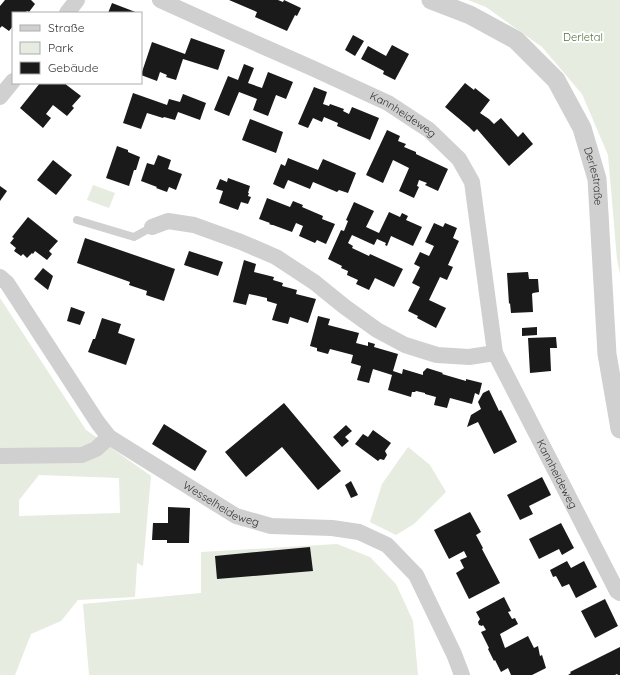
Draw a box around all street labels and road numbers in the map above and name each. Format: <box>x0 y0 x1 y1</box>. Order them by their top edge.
street label: Kannheideweg <box>368 89 439 140</box>
street label: Derlestraße <box>581 145 605 206</box>
street label: Kannheideweg <box>534 437 581 511</box>
street label: Wesselheideweg <box>181 478 261 529</box>

